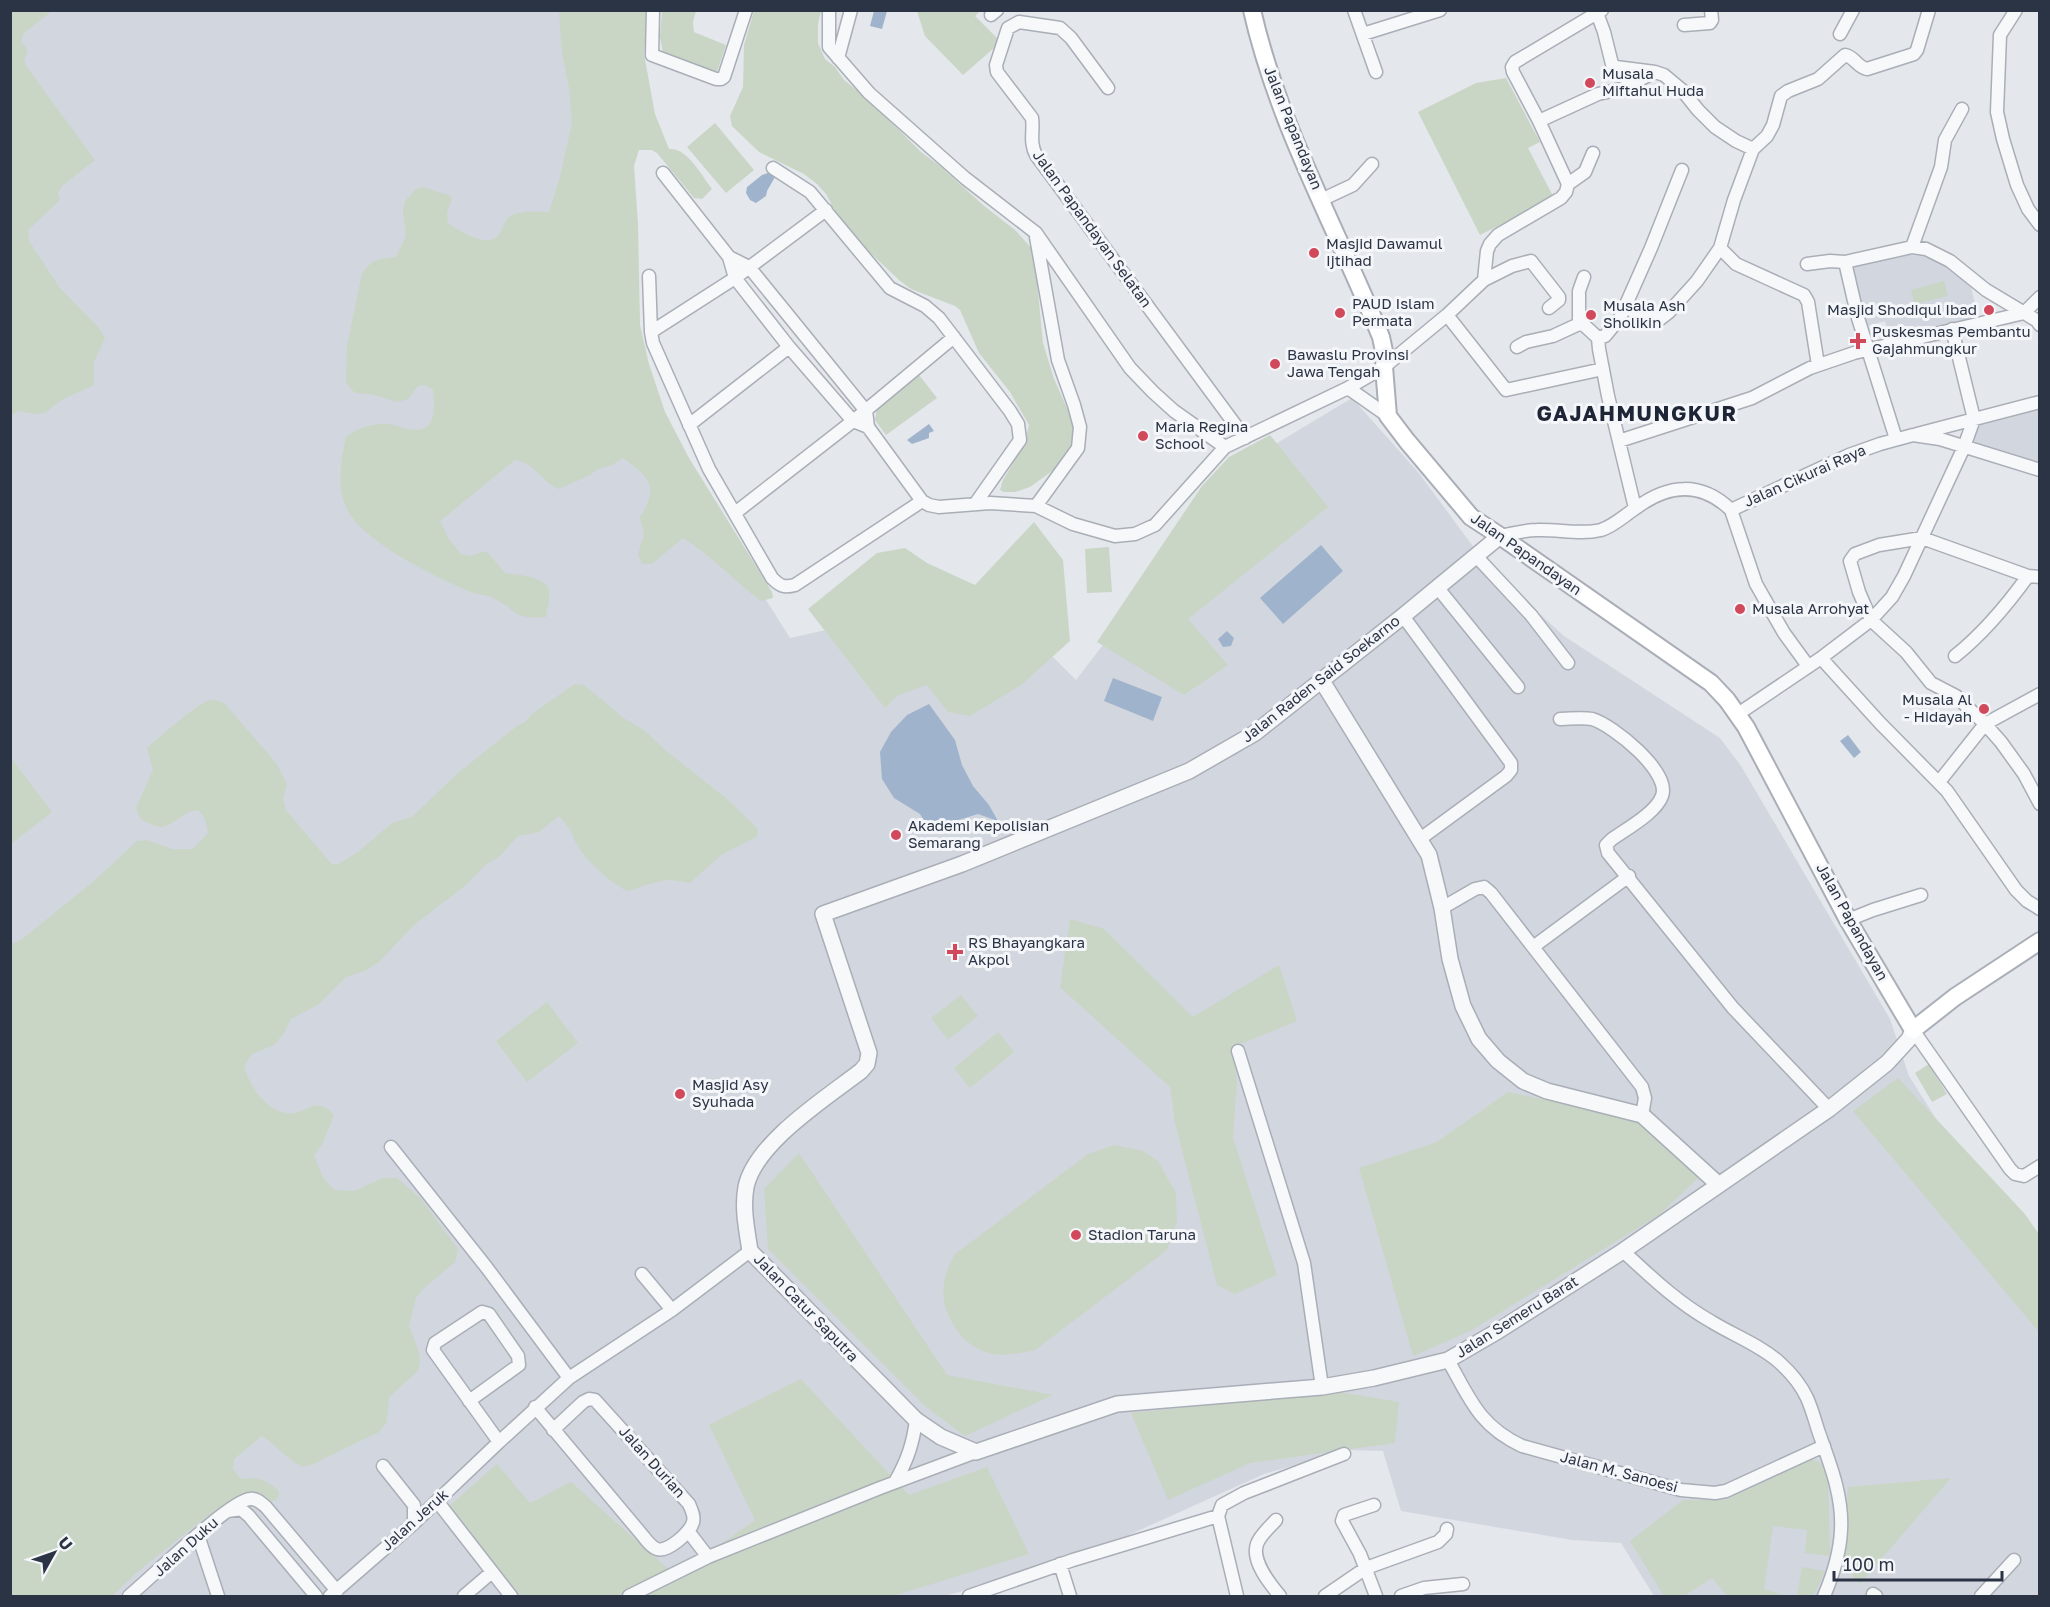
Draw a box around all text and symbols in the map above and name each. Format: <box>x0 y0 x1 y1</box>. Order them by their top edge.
street label: Jalan Papandayan <box>1261 63 1327 192</box>
place label: Musala Miftahul Huda <box>1602 64 1704 99</box>
marker: Musala Miftahul Huda <box>1583 76 1597 90</box>
street label: Jalan Papandayan Selatan <box>1030 146 1156 311</box>
place label: Masjid Dawamul Ijtihad <box>1326 234 1443 269</box>
marker: Masjid Dawamul Ijtihad <box>1307 246 1321 260</box>
place label: PAUD Islam Permata <box>1352 294 1435 329</box>
place label: Musala Ash Sholikin <box>1603 296 1686 331</box>
place label: Masjid Shodiqul Ibad <box>1827 300 1977 318</box>
marker: Masjid Shodiqul Ibad <box>1982 303 1996 317</box>
marker: PAUD Islam Permata <box>1333 306 1347 320</box>
marker: Musala Ash Sholikin <box>1584 308 1598 322</box>
place label: Puskesmas Pembantu Gajahmungkur <box>1872 322 2031 357</box>
marker: Puskesmas Pembantu Gajahmungkur <box>1849 332 1867 350</box>
place label: Bawaslu Provinsi Jawa Tengah <box>1287 345 1409 380</box>
marker: Bawaslu Provinsi Jawa Tengah <box>1268 357 1282 371</box>
district label: GAJAHMUNGKUR <box>1536 400 1738 426</box>
place label: Maria Regina School <box>1155 417 1248 452</box>
marker: Maria Regina School <box>1136 429 1150 443</box>
street label: Jalan Cikurai Raya <box>1741 440 1868 510</box>
street label: Jalan Papandayan <box>1468 508 1585 598</box>
place label: Musala Arrohyat <box>1752 599 1869 617</box>
marker: Musala Arrohyat <box>1733 602 1747 616</box>
street label: Jalan Raden Said Soekarno <box>1238 611 1403 746</box>
place label: Musala Al - Hidayah <box>1902 690 1972 725</box>
marker: Musala Al - Hidayah <box>1977 702 1991 716</box>
place label: Akademi Kepolisian Semarang <box>908 816 1049 851</box>
marker: Akademi Kepolisian Semarang <box>889 828 903 842</box>
street label: Jalan Papandayan <box>1813 860 1893 983</box>
place label: RS Bhayangkara Akpol <box>968 933 1085 968</box>
marker: RS Bhayangkara Akpol <box>946 943 964 961</box>
place label: Masjid Asy Syuhada <box>692 1075 769 1110</box>
marker: Masjid Asy Syuhada <box>673 1087 687 1101</box>
place label: Stadion Taruna <box>1088 1225 1196 1243</box>
marker: Stadion Taruna <box>1069 1228 1083 1242</box>
street label: Jalan Catur Saputra <box>751 1250 863 1365</box>
street label: Jalan Semeru Barat <box>1452 1271 1581 1361</box>
street label: Jalan Durian <box>616 1422 690 1501</box>
street label: Jalan M. Sanoesi <box>1558 1447 1680 1495</box>
street label: Jalan Jeruk <box>377 1484 452 1554</box>
street label: Jalan Duku <box>150 1513 221 1580</box>
north arrow <box>24 1523 84 1583</box>
text: U <box>54 1532 77 1554</box>
scale bar <box>1834 1544 2002 1582</box>
text: 100 m <box>1843 1553 1894 1575</box>

